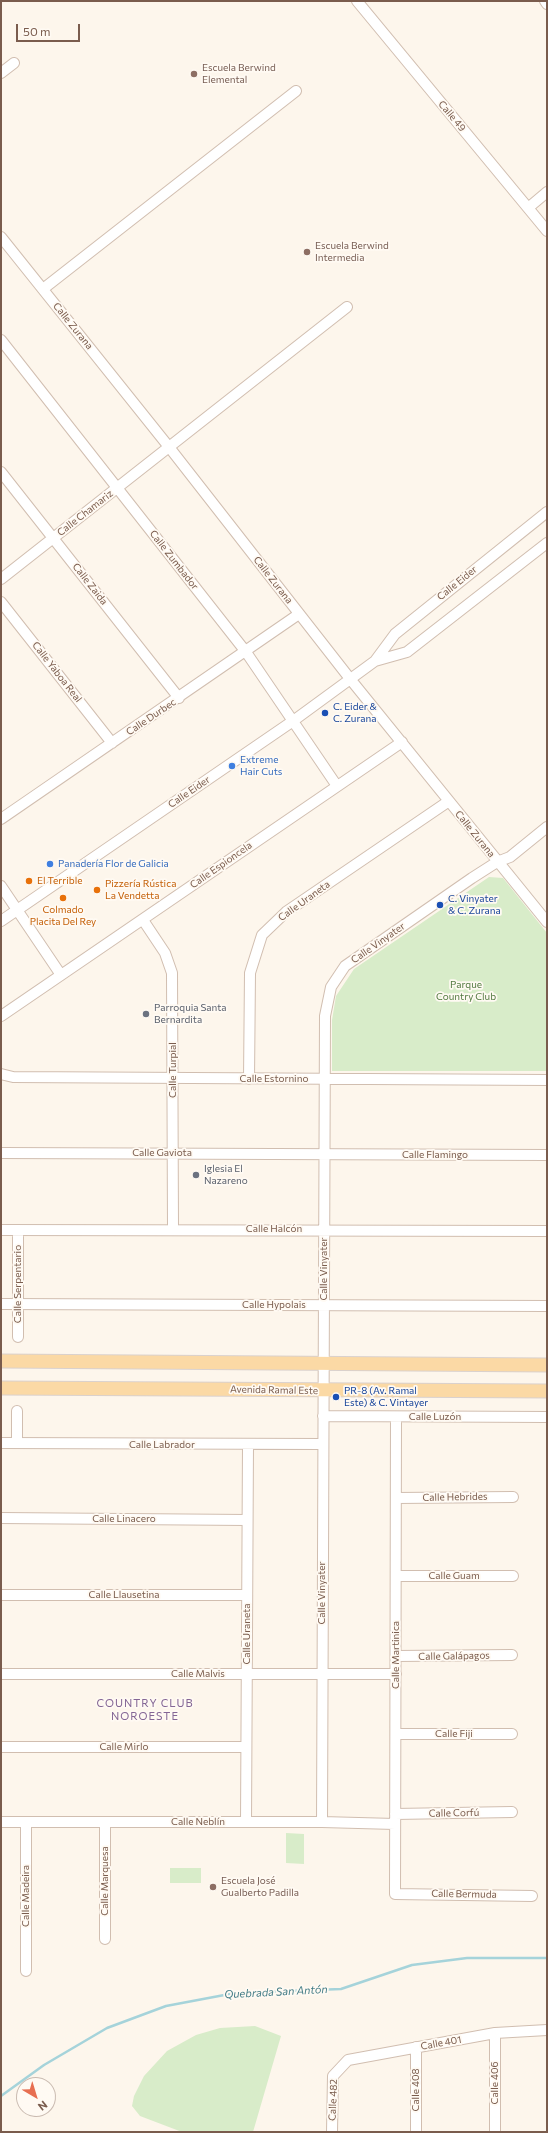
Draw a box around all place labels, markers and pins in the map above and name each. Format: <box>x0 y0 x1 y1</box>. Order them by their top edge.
place label: Escuela Berwind Elemental <box>202 62 276 86</box>
marker: Escuela Berwind Elemental <box>189 69 199 79</box>
place label: Escuela Berwind Intermedia <box>315 240 389 264</box>
marker: Escuela Berwind Intermedia <box>302 247 312 257</box>
place label: C. Eider & C. Zurana <box>333 701 377 724</box>
marker: C. Eider & C. Zurana <box>320 708 330 718</box>
place label: Extreme Hair Cuts <box>240 754 282 778</box>
marker: Extreme Hair Cuts <box>227 761 237 771</box>
place label: Panadería Flor de Galicia <box>58 858 169 870</box>
marker: Panadería Flor de Galicia <box>45 859 55 869</box>
place label: El Terrible <box>37 875 83 887</box>
marker: El Terrible <box>24 876 34 886</box>
place label: Pizzería Rústica La Vendetta <box>105 878 176 902</box>
marker: Pizzería Rústica La Vendetta <box>92 885 102 895</box>
marker: Colmado Placita Del Rey <box>58 893 68 903</box>
place label: C. Vinyater & C. Zurana <box>448 893 501 916</box>
marker: C. Vinyater & C. Zurana <box>435 900 445 910</box>
place label: Colmado Placita Del Rey <box>30 904 96 928</box>
place label: Parroquia Santa Bernardita <box>154 1002 227 1026</box>
marker: Parroquia Santa Bernardita <box>141 1009 151 1019</box>
place label: Iglesia El Nazareno <box>204 1163 248 1186</box>
marker: Iglesia El Nazareno <box>191 1170 201 1180</box>
place label: PR-8 (Av. Ramal Este) & C. Vintayer <box>344 1385 428 1408</box>
marker: PR-8 (Av. Ramal Este) & C. Vintayer <box>331 1392 341 1402</box>
place label: Escuela José Gualberto Padilla <box>221 1875 299 1898</box>
marker: Escuela José Gualberto Padilla <box>208 1882 218 1892</box>

